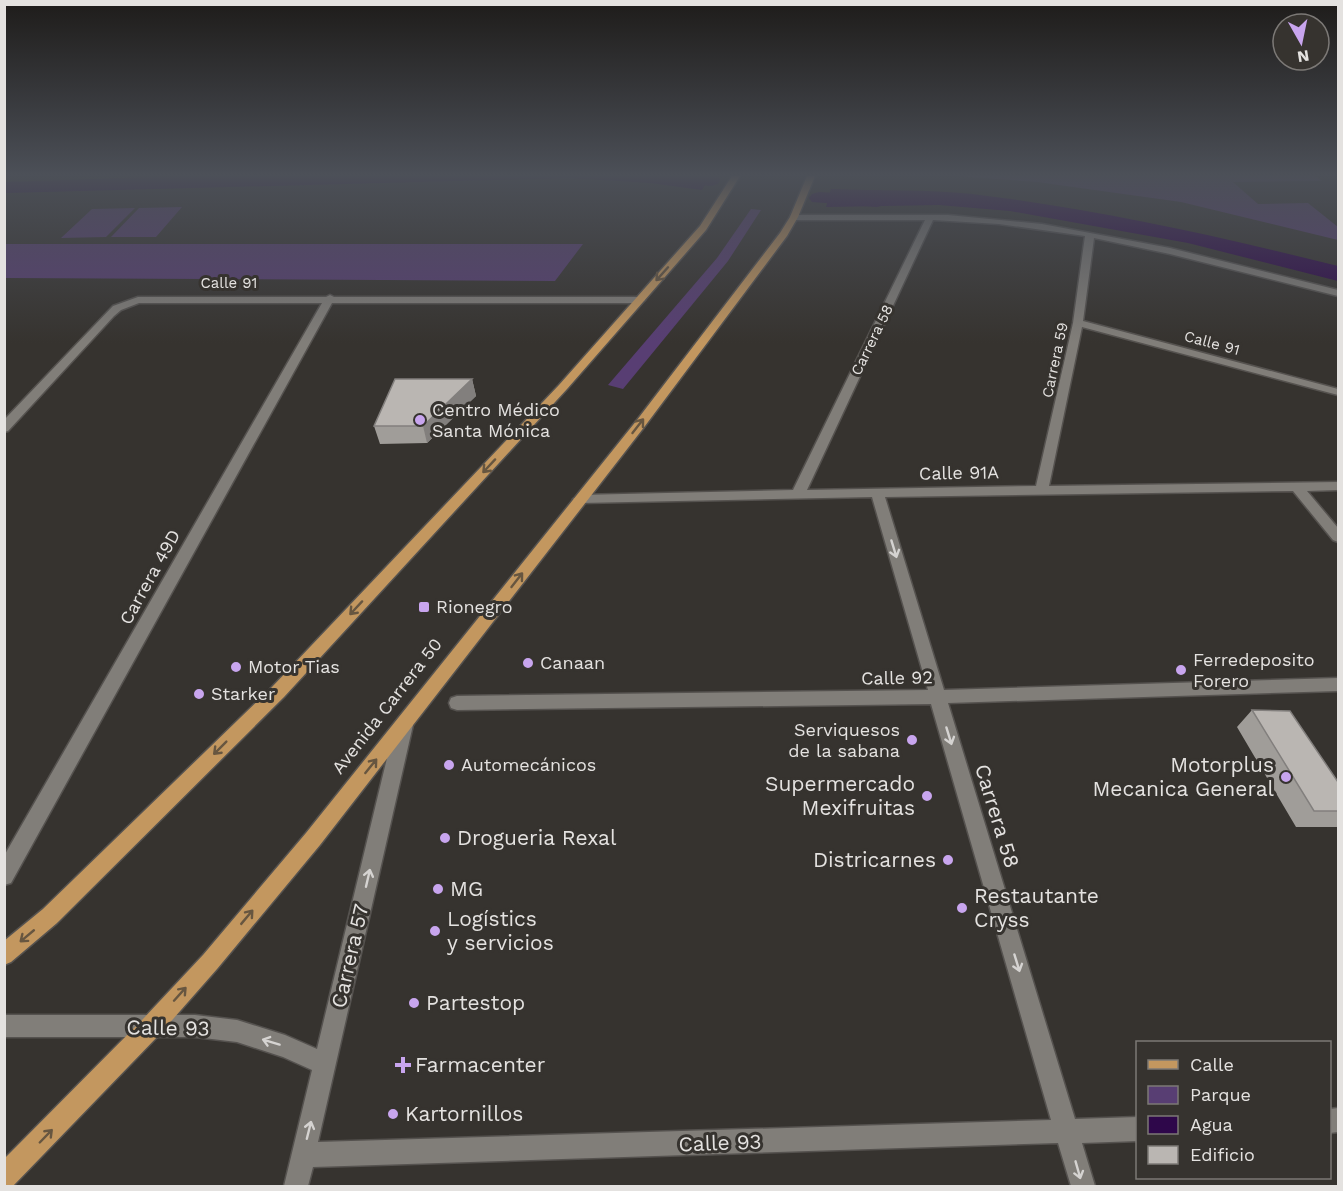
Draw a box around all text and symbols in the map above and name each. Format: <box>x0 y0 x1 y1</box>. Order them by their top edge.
north arrow <box>1271 12 1331 72</box>
text: N <box>1296 46 1311 67</box>
one-way arrow <box>655 267 669 282</box>
street label: Calle 91 <box>201 274 257 292</box>
street label: Carrera 58 <box>847 302 897 378</box>
street label: Carrera 59 <box>1038 321 1072 399</box>
street label: Calle 91 <box>1182 327 1242 359</box>
place label: Centro Médico Santa Mónica <box>432 399 560 441</box>
marker: Centro Médico Santa Mónica <box>413 413 427 427</box>
one-way arrow <box>631 419 644 435</box>
one-way arrow <box>482 458 496 473</box>
street label: Calle 91A <box>919 461 999 484</box>
street label: Carrera 49D <box>115 526 184 628</box>
one-way arrow <box>889 539 900 558</box>
one-way arrow <box>511 572 524 588</box>
place label: Rionegro <box>436 596 512 617</box>
marker: Rionegro <box>417 600 431 614</box>
one-way arrow <box>349 601 363 616</box>
street label: Avenida Carrera 50 <box>327 634 446 778</box>
place label: Ferredeposito Forero <box>1193 649 1315 691</box>
place label: Canaan <box>540 652 605 673</box>
place label: Motor Tias <box>248 656 340 677</box>
marker: Canaan <box>521 656 535 670</box>
marker: Motor Tias <box>229 660 243 674</box>
marker: Ferredeposito Forero <box>1174 663 1188 677</box>
street label: Calle 92 <box>861 666 933 689</box>
place label: Starker <box>211 683 275 704</box>
marker: Starker <box>192 687 206 701</box>
place label: Serviquesos de la sabana <box>788 719 900 761</box>
one-way arrow <box>944 726 955 745</box>
marker: Serviquesos de la sabana <box>905 733 919 747</box>
one-way arrow <box>213 741 228 756</box>
place label: Motorplus Mecanica General <box>1093 752 1275 801</box>
place label: Automecánicos <box>461 754 596 775</box>
one-way arrow <box>365 758 378 774</box>
marker: Automecánicos <box>442 758 456 772</box>
street label: Carrera 58 <box>970 761 1025 871</box>
marker: Motorplus Mecanica General <box>1279 770 1293 784</box>
place label: Supermercado Mexifruitas <box>765 771 915 820</box>
marker: Supermercado Mexifruitas <box>920 789 934 803</box>
place label: Drogueria Rexal <box>457 825 617 850</box>
marker: Drogueria Rexal <box>438 831 452 845</box>
place label: Districarnes <box>813 847 936 872</box>
marker: Districarnes <box>941 853 955 867</box>
one-way arrow <box>363 869 375 888</box>
place label: MG <box>450 876 483 901</box>
marker: MG <box>431 882 445 896</box>
place label: Restautante Cryss <box>974 883 1099 932</box>
street label: Carrera 57 <box>325 901 374 1010</box>
marker: Restautante Cryss <box>955 901 969 915</box>
place label: Logístics y servicios <box>447 906 554 955</box>
one-way arrow <box>240 910 254 925</box>
marker: Logístics y servicios <box>428 924 442 938</box>
one-way arrow <box>19 929 35 942</box>
one-way arrow <box>1012 953 1023 972</box>
one-way arrow <box>173 987 187 1002</box>
place label: Partestop <box>426 990 525 1015</box>
marker: Partestop <box>407 996 421 1010</box>
street label: Calle 93 <box>126 1014 210 1041</box>
one-way arrow <box>262 1036 281 1047</box>
legend <box>1136 1041 1331 1179</box>
place label: Farmacenter <box>415 1052 546 1077</box>
text: Calle <box>1190 1054 1234 1075</box>
marker: Farmacenter <box>396 1058 410 1072</box>
text: Parque <box>1190 1084 1251 1105</box>
place label: Kartornillos <box>405 1101 523 1126</box>
marker: Kartornillos <box>386 1107 400 1121</box>
text: Agua <box>1190 1114 1233 1135</box>
one-way arrow <box>304 1120 316 1139</box>
one-way arrow <box>38 1128 53 1143</box>
street label: Calle 93 <box>678 1129 762 1156</box>
text: Edificio <box>1190 1144 1255 1165</box>
one-way arrow <box>1073 1160 1084 1179</box>

